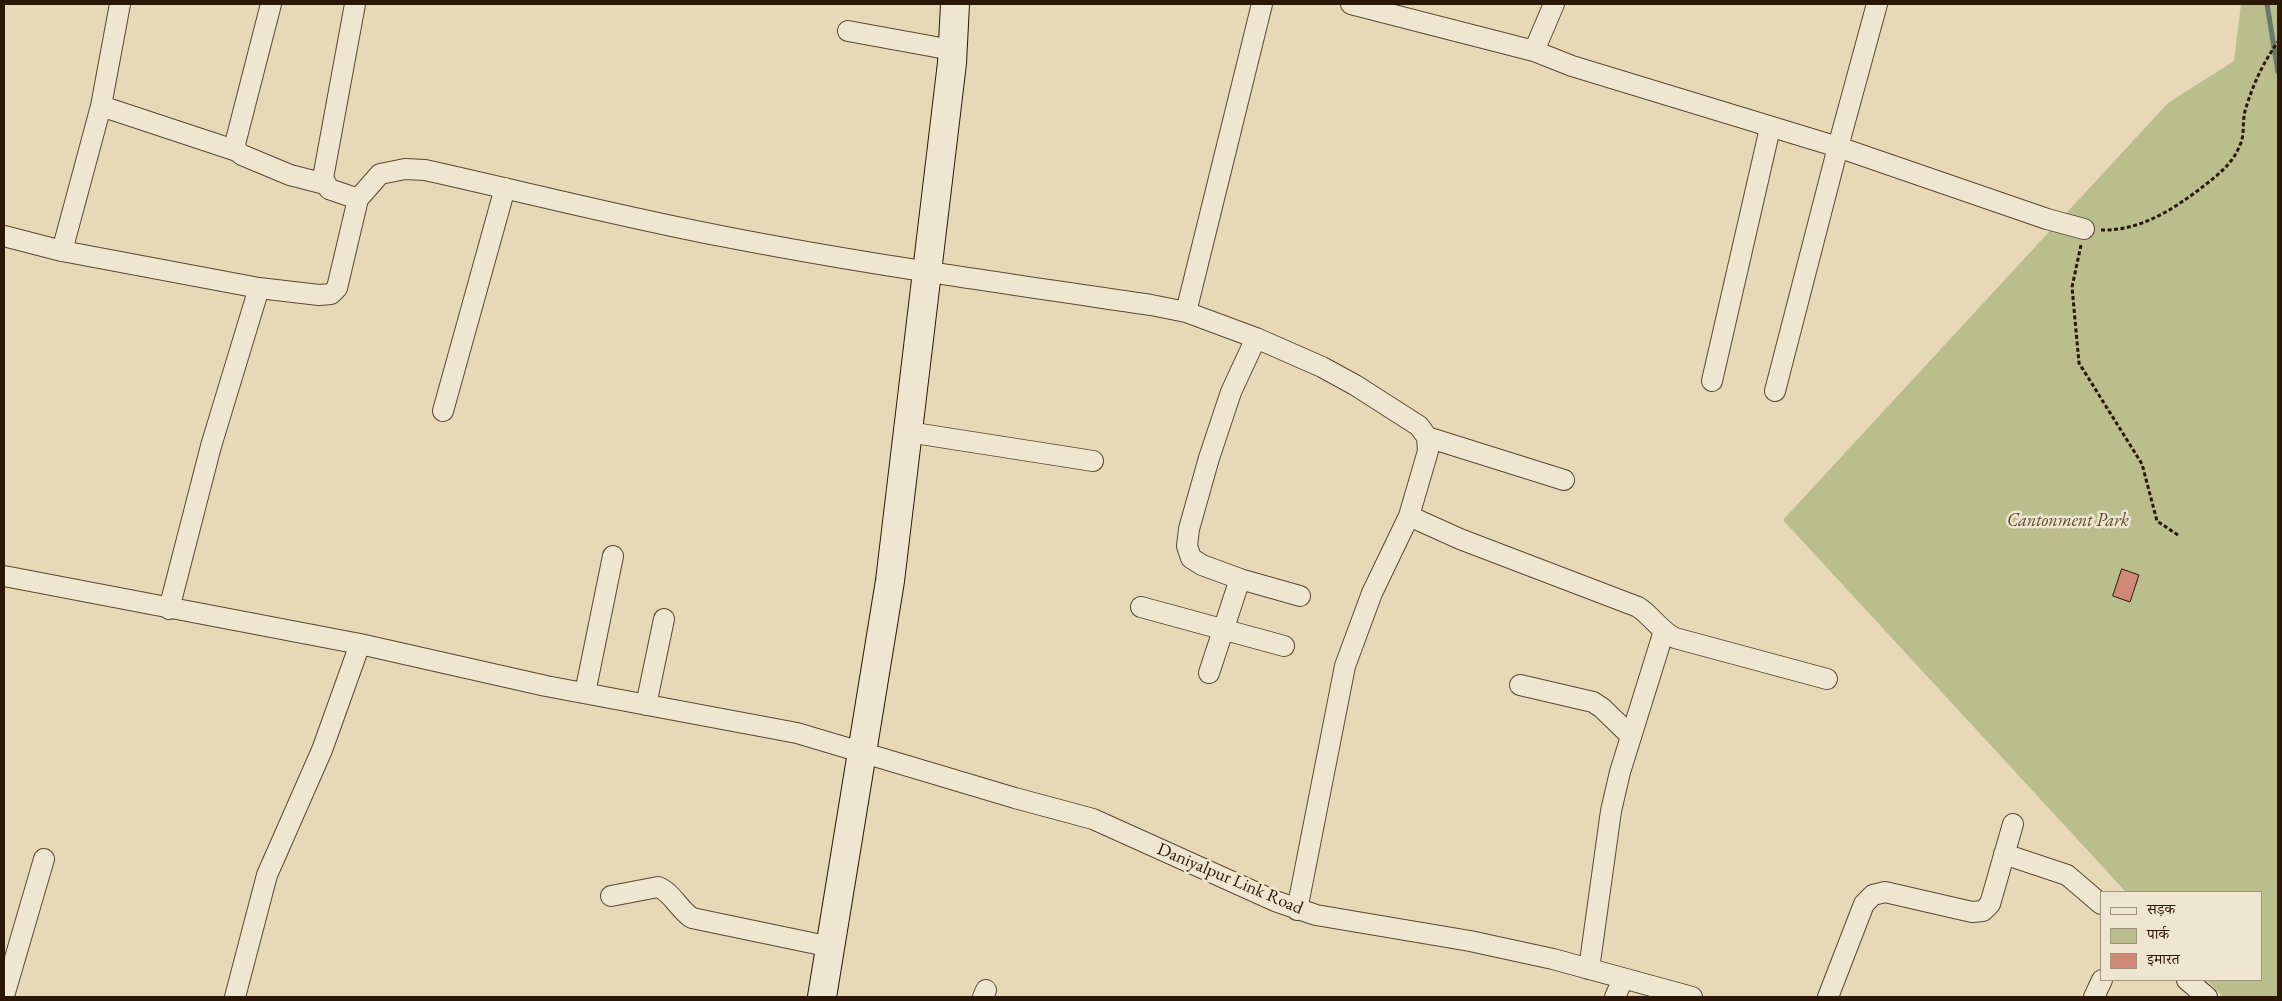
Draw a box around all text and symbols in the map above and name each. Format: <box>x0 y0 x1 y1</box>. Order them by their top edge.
park label: Cantonment Park <box>2007 510 2129 532</box>
street label: Daniyalpur Link Road <box>1154 839 1306 919</box>
legend <box>2100 891 2262 981</box>
text: सड़क <box>2147 899 2175 918</box>
text: पार्क <box>2147 924 2169 943</box>
text: इमारत <box>2147 949 2180 968</box>

